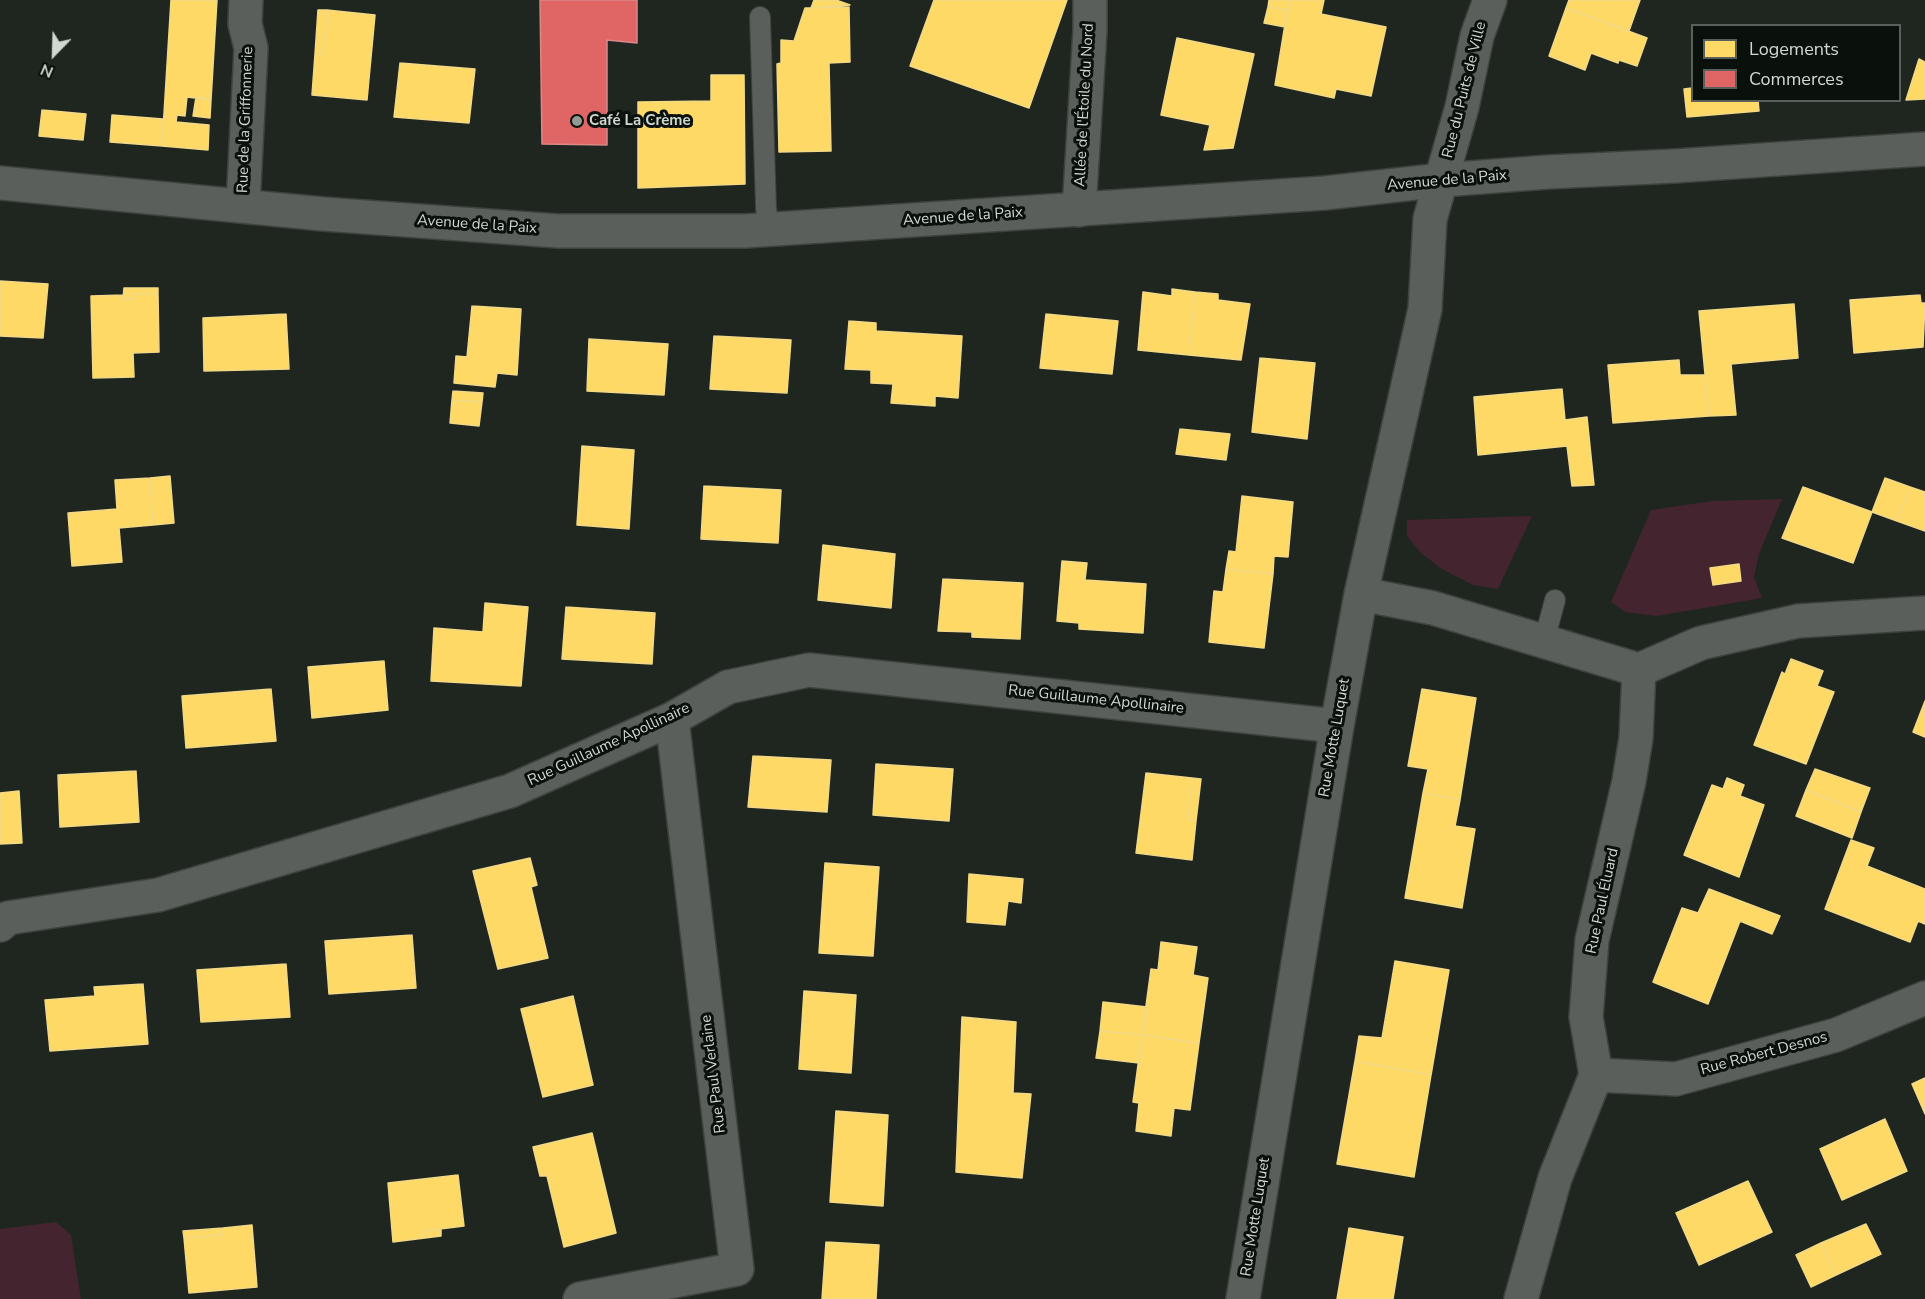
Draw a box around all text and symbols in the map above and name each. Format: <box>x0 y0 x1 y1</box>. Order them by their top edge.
street label: Rue du Puits de Ville <box>1439 20 1491 160</box>
street label: Allée de l'Étoile du Nord <box>1072 23 1098 187</box>
north arrow <box>24 24 84 84</box>
legend <box>1691 24 1901 102</box>
text: Logements <box>1749 37 1839 61</box>
street label: Rue de la Griffonnerie <box>234 46 258 194</box>
text: N <box>37 58 57 83</box>
text: Commerces <box>1749 67 1844 91</box>
place label: Café La Crème <box>589 112 691 130</box>
marker: Café La Crème <box>570 114 584 128</box>
street label: Avenue de la Paix <box>1386 167 1508 195</box>
street label: Avenue de la Paix <box>902 204 1024 230</box>
street label: Avenue de la Paix <box>416 212 538 238</box>
street label: Rue Motte Luquet <box>1316 677 1354 799</box>
street label: Rue Guillaume Apollinaire <box>1007 682 1185 718</box>
street label: Rue Guillaume Apollinaire <box>525 700 693 790</box>
street label: Rue Paul Éluard <box>1583 846 1623 956</box>
street label: Rue Paul Verlaine <box>698 1014 730 1134</box>
street label: Rue Robert Desnos <box>1699 1028 1829 1080</box>
street label: Rue Motte Luquet <box>1238 1156 1274 1278</box>

